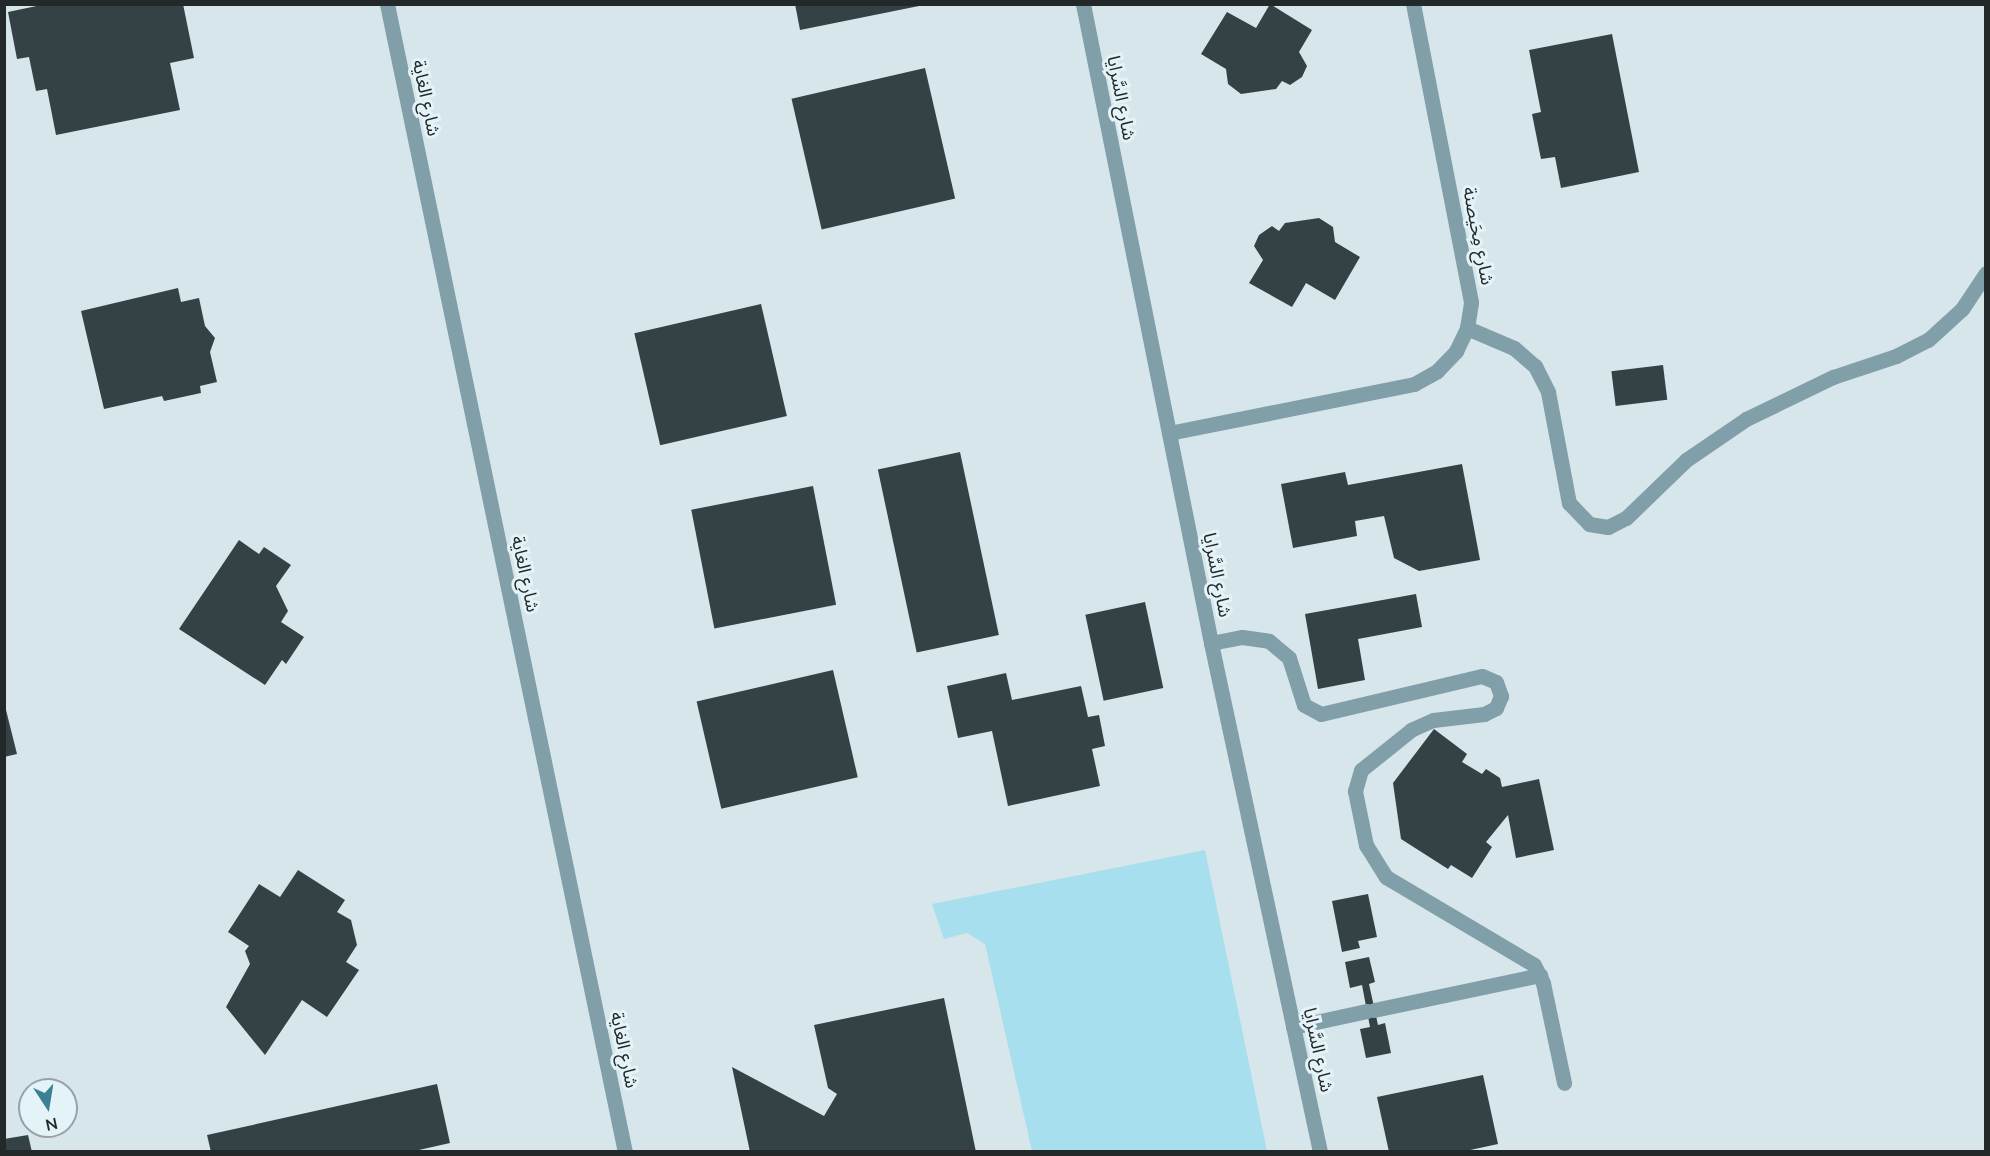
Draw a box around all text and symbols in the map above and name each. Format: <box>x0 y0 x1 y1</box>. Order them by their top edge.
street label: شارع السَّرايا <box>1102 54 1140 142</box>
street label: شارع الغاية <box>407 58 445 138</box>
street label: شارع مِحَيصنة <box>1458 185 1498 287</box>
street label: شارع السَّرايا <box>1198 531 1236 619</box>
street label: شارع الغاية <box>506 534 544 614</box>
street label: شارع السَّرايا <box>1299 1006 1337 1094</box>
street label: شارع الغاية <box>605 1010 643 1090</box>
north arrow <box>18 1078 78 1138</box>
text: N <box>43 1112 59 1136</box>

